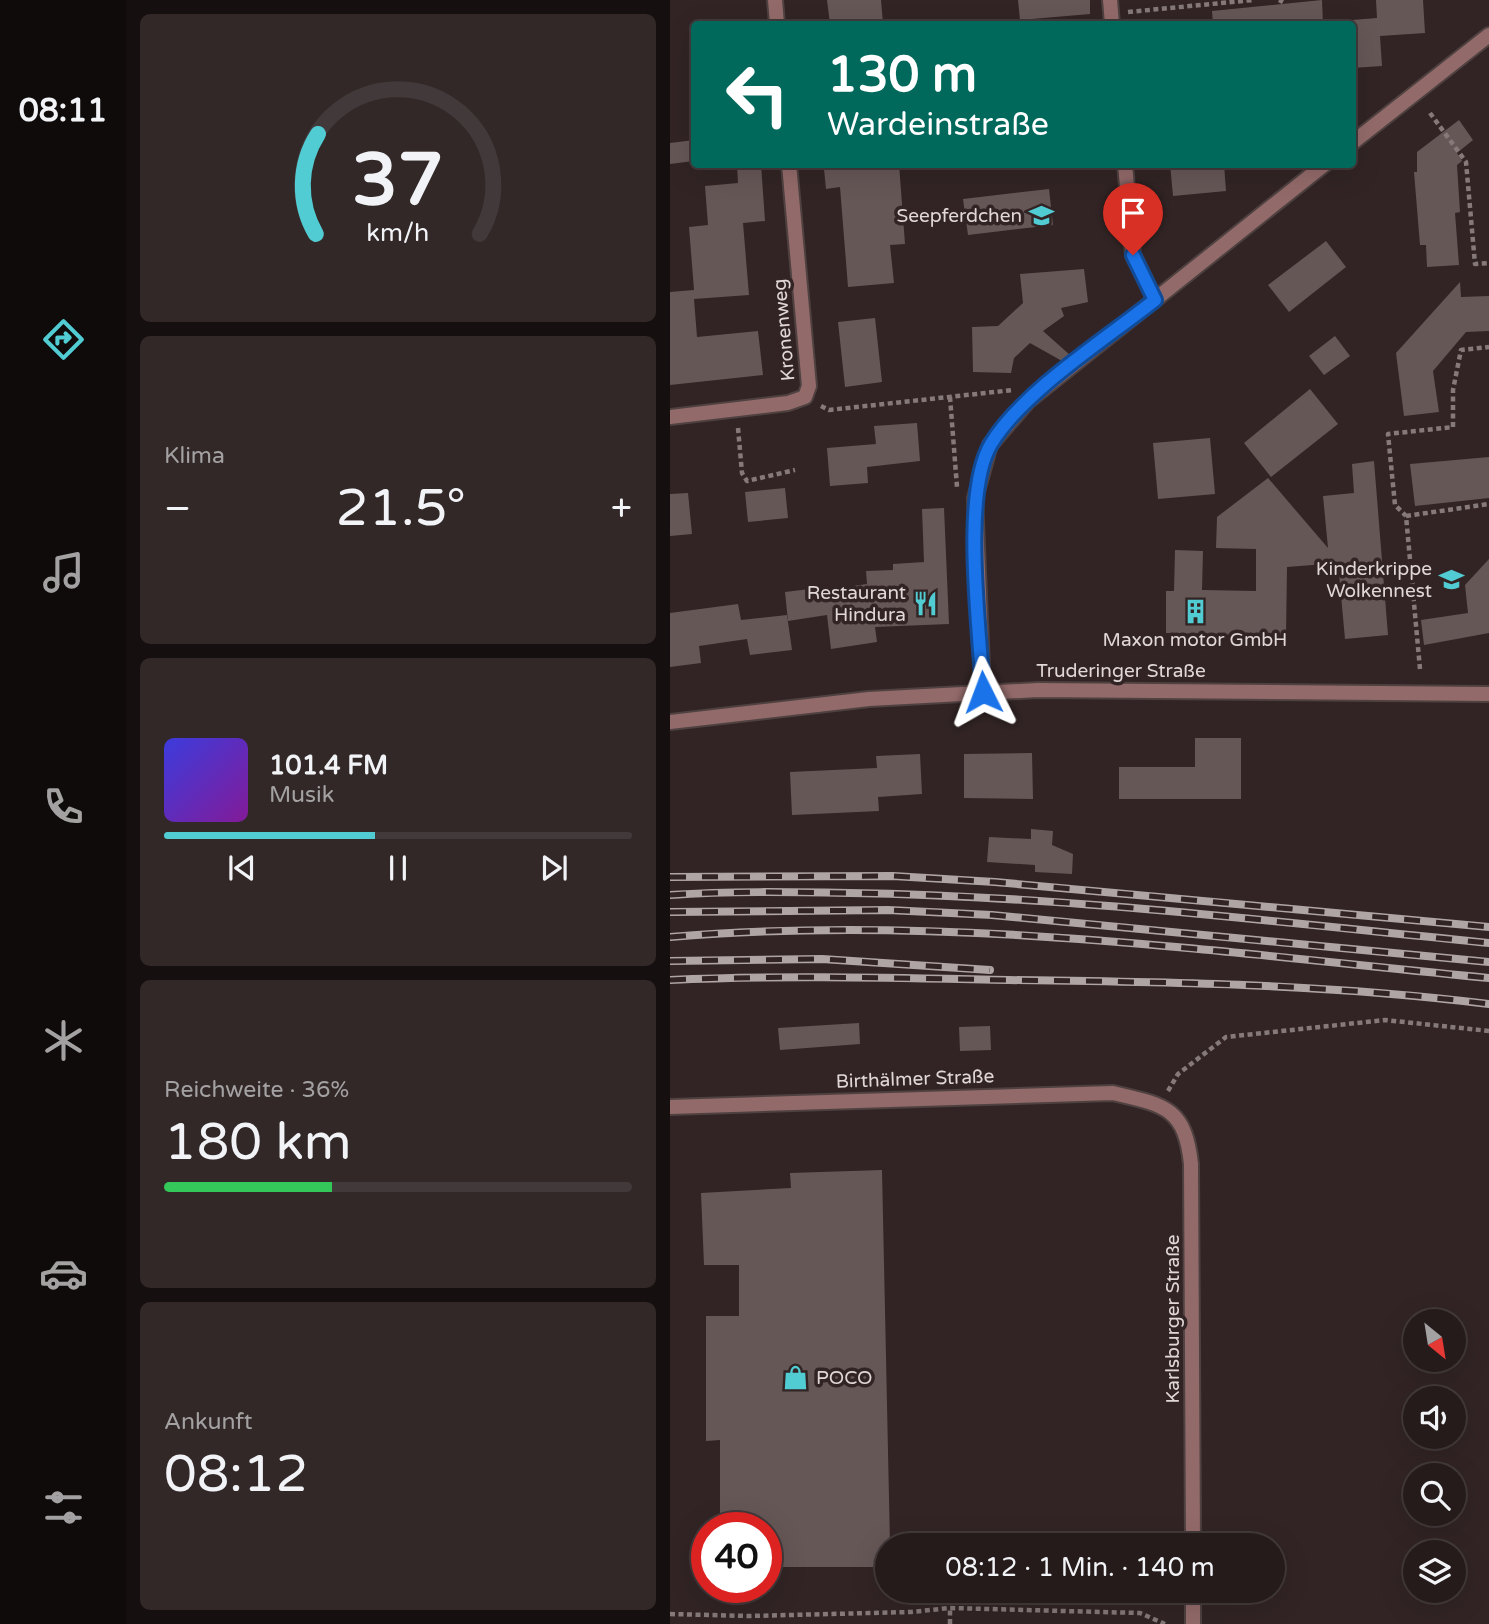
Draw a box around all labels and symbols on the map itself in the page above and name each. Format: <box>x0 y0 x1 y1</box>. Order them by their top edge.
pin <box>1103 183 1163 255</box>
school or university icon: Seepferdchen <box>1028 202 1056 230</box>
place label: Seepferdchen <box>896 205 1022 227</box>
street label: Kronenweg <box>769 278 799 382</box>
place label: Kinderkrippe Wolkennest <box>1316 558 1432 602</box>
school or university icon: Kinderkrippe Wolkennest <box>1438 566 1466 594</box>
place label: Restaurant Hindura <box>807 582 906 626</box>
restaurant icon: Restaurant Hindura <box>912 590 940 618</box>
building icon: Maxon motor GmbH <box>1181 598 1209 626</box>
place label: Maxon motor GmbH <box>1103 629 1287 651</box>
position arrow <box>946 655 1020 729</box>
street label: Truderinger Straße <box>1036 660 1206 682</box>
street label: Birthälmer Straße <box>835 1065 995 1093</box>
street label: Karlsburger Straße <box>1162 1235 1184 1403</box>
north arrow <box>1403 1309 1466 1372</box>
shop icon: POCO <box>782 1364 810 1392</box>
place label: POCO <box>816 1367 872 1389</box>
speed limit sign: 40 <box>691 1512 782 1603</box>

